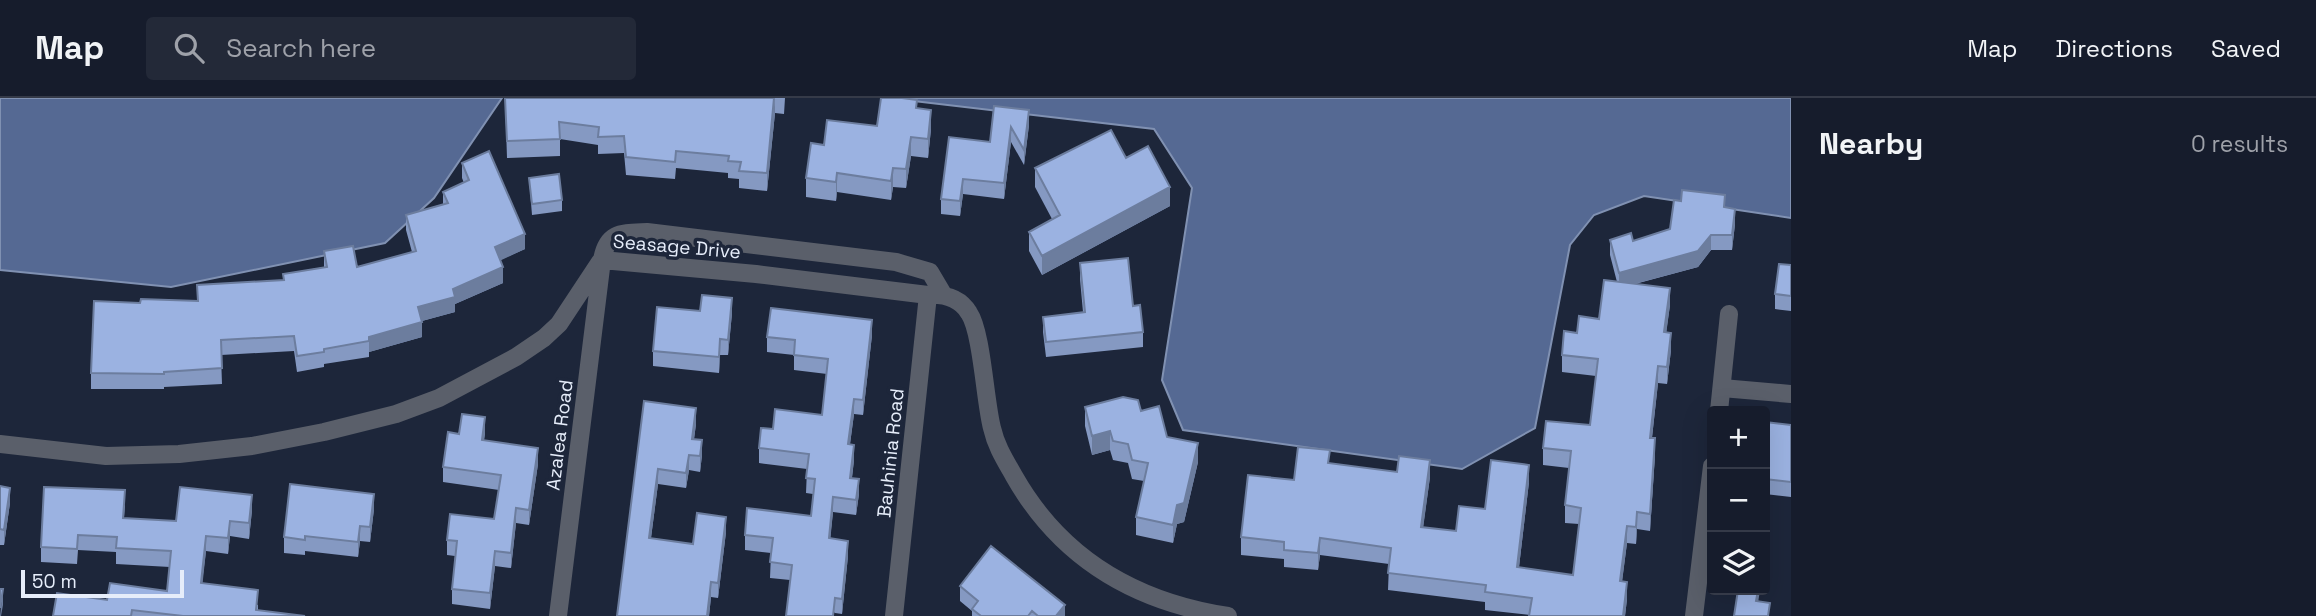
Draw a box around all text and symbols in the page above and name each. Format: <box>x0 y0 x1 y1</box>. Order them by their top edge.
search box <box>146 17 636 80</box>
text: Map <box>35 27 104 69</box>
icon: search <box>170 29 208 67</box>
text: Search here <box>226 31 376 65</box>
text: Map <box>1967 33 2017 64</box>
text: Directions <box>2055 33 2173 64</box>
text: Saved <box>2211 33 2281 64</box>
text: Nearby <box>1819 124 1923 163</box>
text: 0 results <box>2191 129 2288 159</box>
street label: Seasage Drive <box>612 228 742 265</box>
street label: Azalea Road <box>540 378 579 492</box>
street label: Bauhinia Road <box>871 387 910 519</box>
map controls <box>1707 406 1770 595</box>
button: + <box>1707 406 1770 469</box>
button: − <box>1707 469 1770 532</box>
button: layers <box>1707 532 1770 595</box>
scale bar <box>21 567 184 599</box>
text: 50 m <box>32 569 77 594</box>

